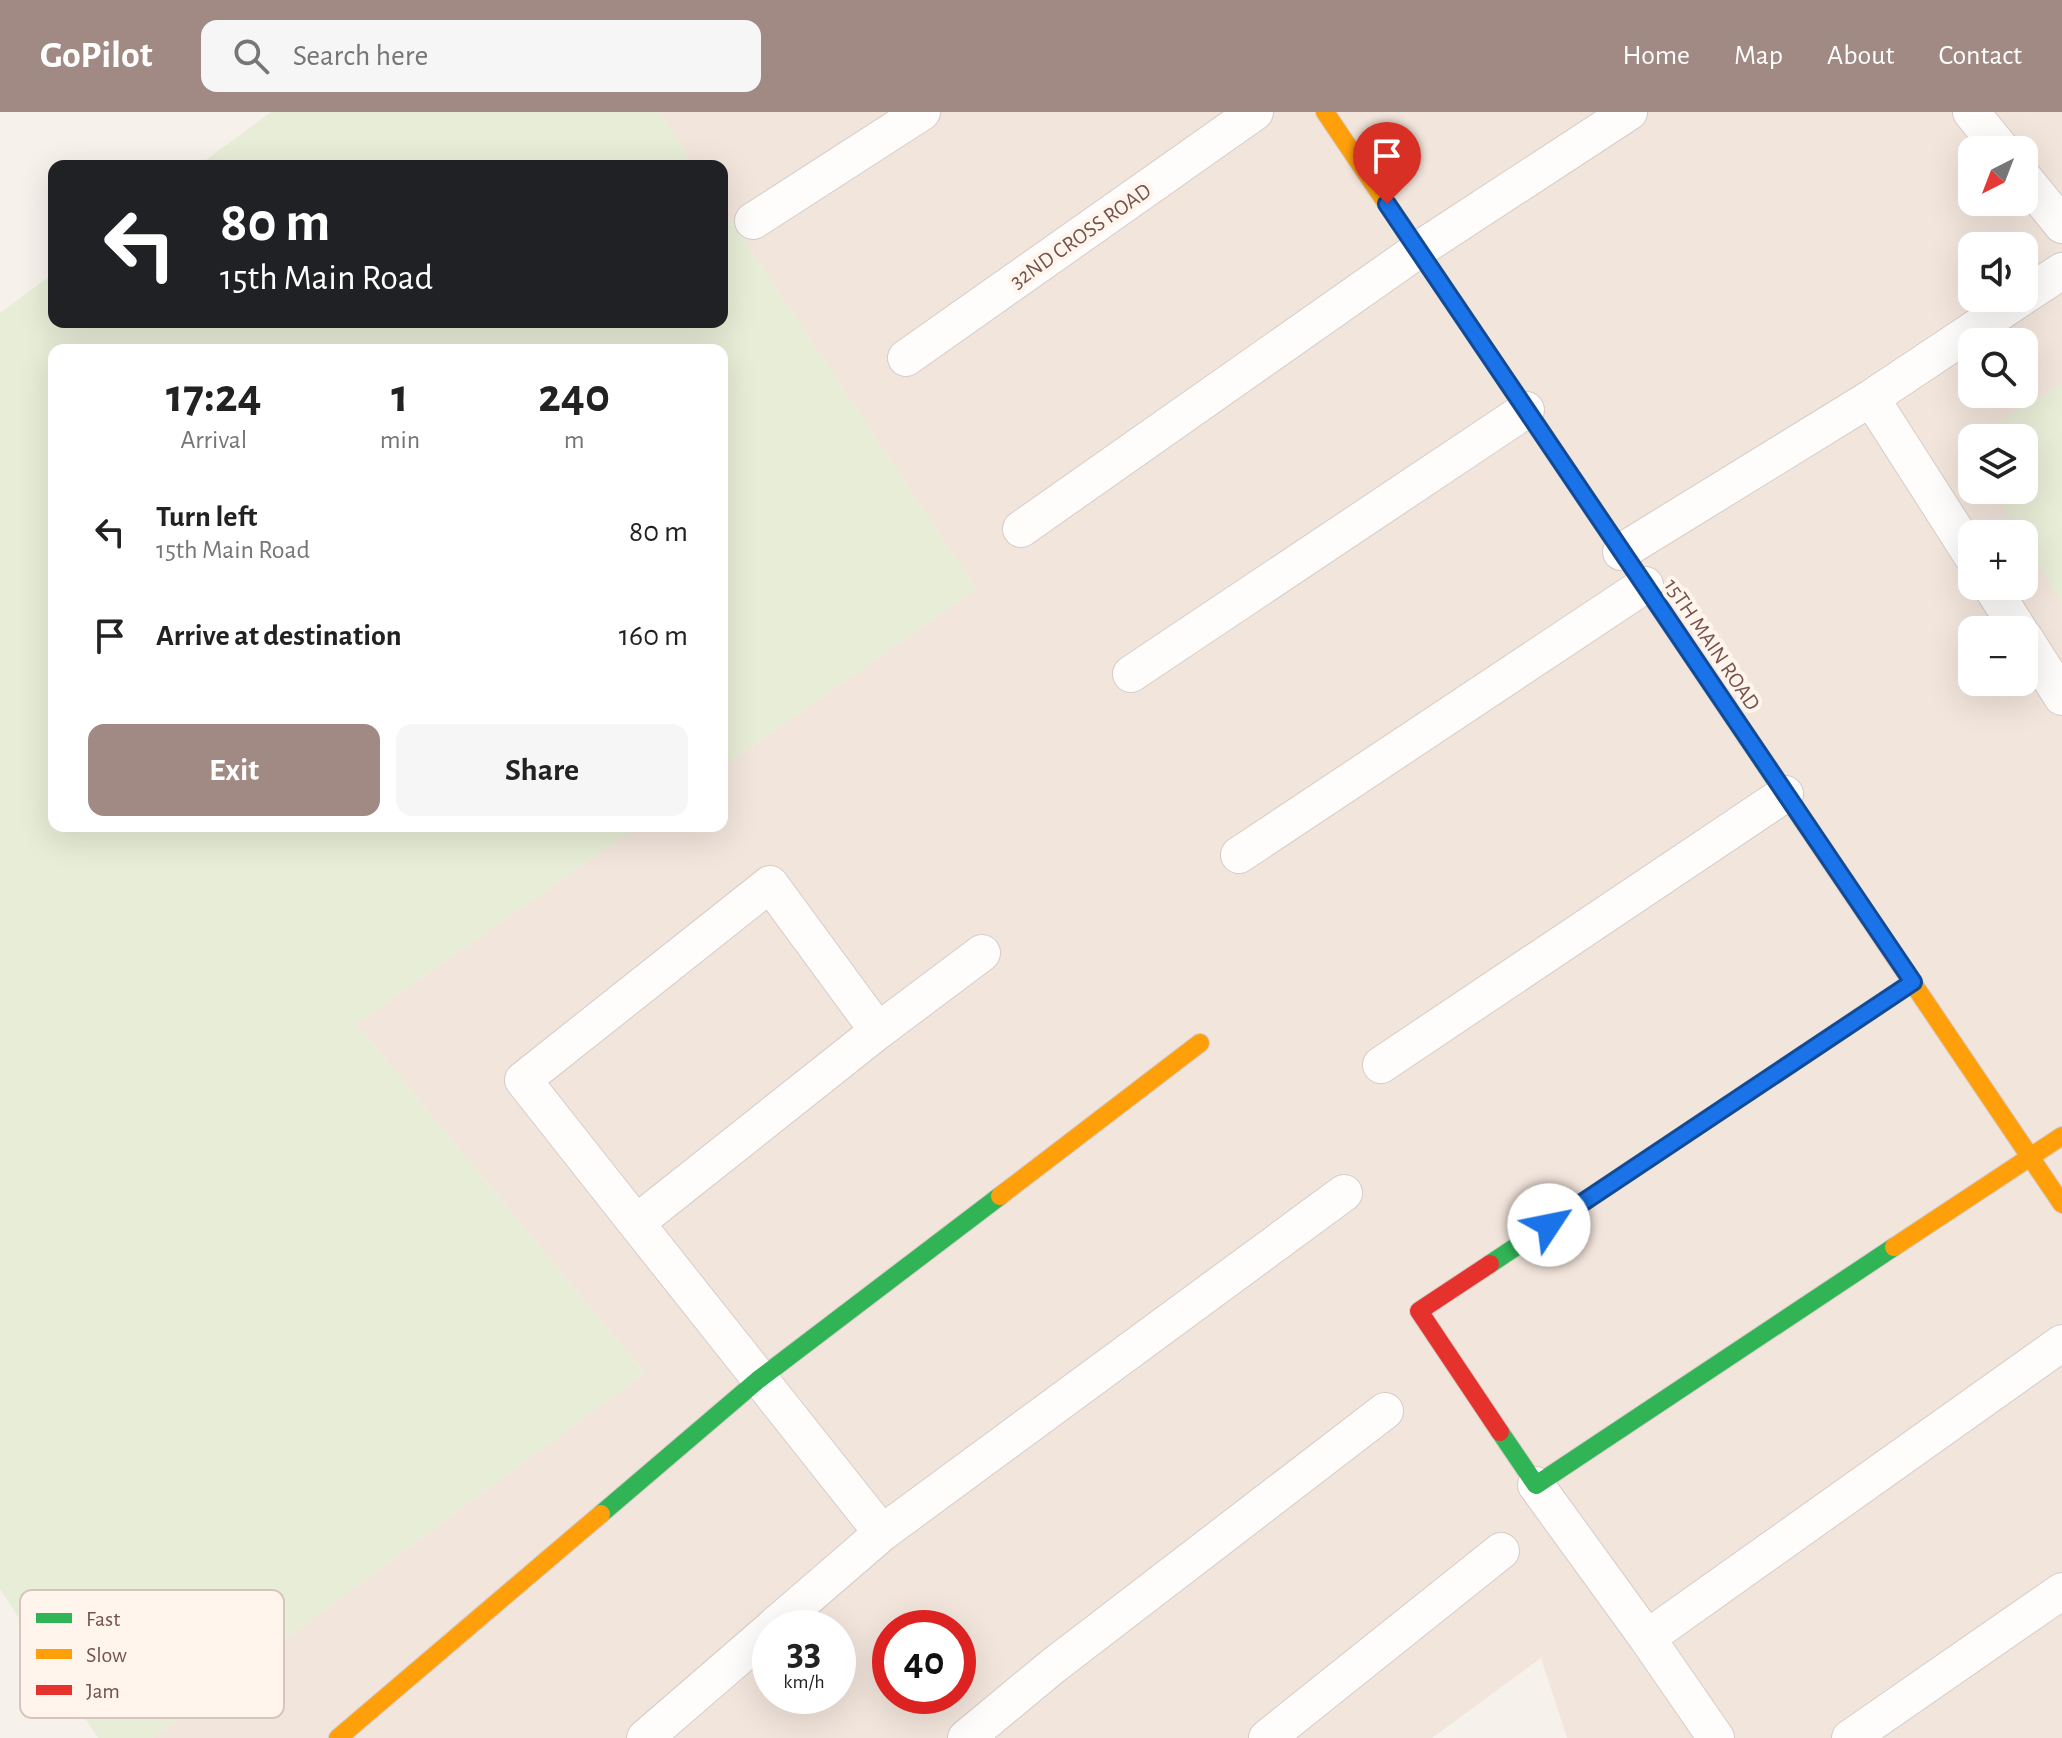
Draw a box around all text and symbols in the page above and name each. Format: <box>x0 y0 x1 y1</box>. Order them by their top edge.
search box <box>201 20 761 92</box>
icon: search <box>229 34 273 78</box>
text: GoPilot <box>40 37 153 75</box>
text: Search here <box>293 41 428 71</box>
text: Home <box>1623 42 1690 70</box>
text: Map <box>1734 42 1783 70</box>
text: About <box>1827 42 1895 70</box>
text: Contact <box>1939 42 2022 70</box>
pin <box>1353 122 1421 204</box>
icon: arrive <box>1365 134 1409 178</box>
north arrow <box>1958 136 2038 216</box>
map controls <box>1958 136 2038 696</box>
street label: 32ND CROSS ROAD <box>1006 179 1155 293</box>
icon: left <box>88 192 192 296</box>
text: 80 m <box>220 195 330 251</box>
button: sound <box>1958 232 2038 312</box>
text: 15th Main Road <box>220 260 433 296</box>
button: search <box>1958 328 2038 408</box>
text: 17:24 <box>166 373 262 421</box>
text: 1 <box>391 373 409 421</box>
text: 240 <box>538 373 610 421</box>
button: layers <box>1958 424 2038 504</box>
text: Arrival <box>180 427 247 453</box>
text: min <box>380 427 420 453</box>
text: m <box>564 427 585 453</box>
text: Turn left <box>156 502 257 532</box>
icon: left <box>88 510 132 554</box>
text: 80 m <box>629 517 688 547</box>
button: + <box>1958 520 2038 600</box>
text: 15th Main Road <box>156 537 310 563</box>
street label: 15TH MAIN ROAD <box>1660 575 1764 714</box>
icon: arrive <box>88 614 132 658</box>
button: − <box>1958 616 2038 696</box>
text: Arrive at destination <box>156 621 402 651</box>
text: 160 m <box>619 621 688 651</box>
button: Exit <box>88 724 380 816</box>
button: Share <box>396 724 688 816</box>
position arrow <box>1507 1183 1591 1267</box>
legend <box>20 1590 284 1718</box>
text: Fast <box>86 1608 120 1630</box>
speed limit sign: 40 <box>872 1610 976 1714</box>
text: 33 <box>787 1632 821 1672</box>
text: Slow <box>86 1644 127 1666</box>
text: km/h <box>783 1672 825 1692</box>
text: Jam <box>86 1680 120 1702</box>

